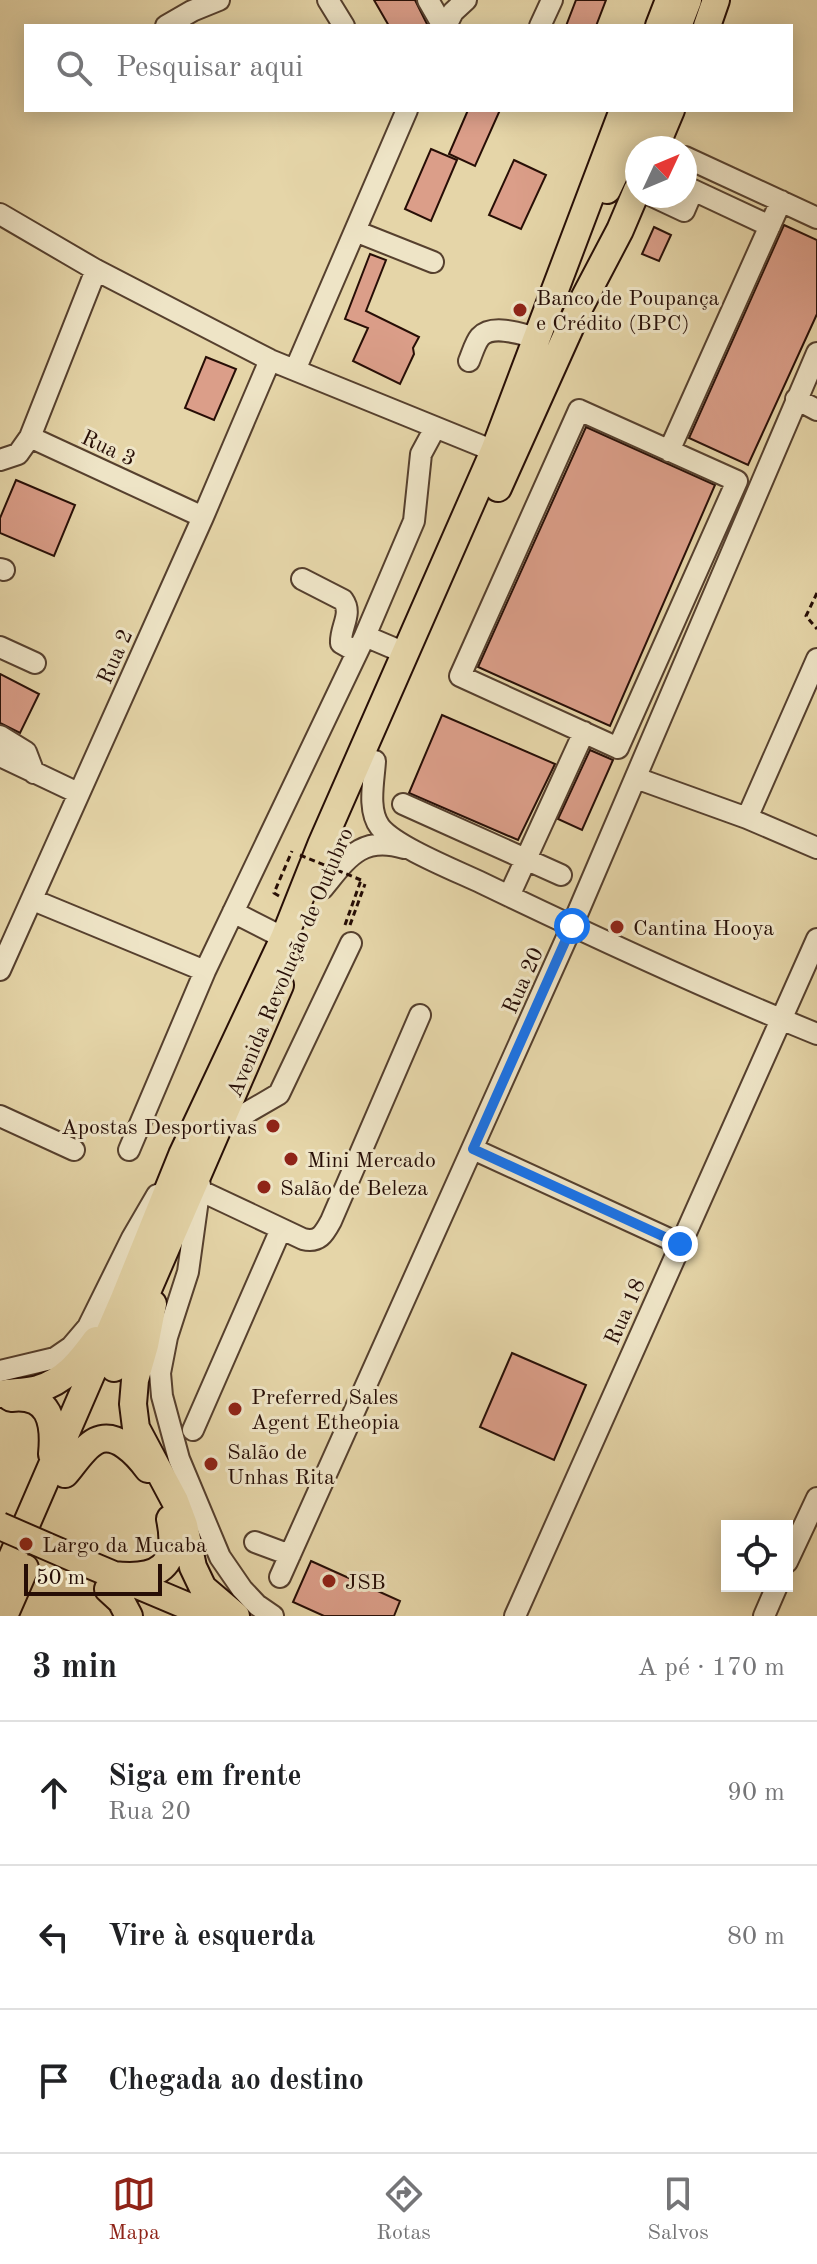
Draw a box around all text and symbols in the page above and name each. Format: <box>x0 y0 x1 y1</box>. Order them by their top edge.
search box <box>24 24 793 112</box>
icon: search <box>52 46 96 90</box>
text: Pesquisar aqui <box>116 53 303 83</box>
north arrow <box>625 136 697 208</box>
place label: Banco de Poupança e Crédito (BPC) <box>536 288 720 335</box>
marker: Banco de Poupança e Crédito (BPC) <box>511 301 529 319</box>
street label: Rua 3 <box>78 427 139 471</box>
street label: Rua 2 <box>94 626 138 687</box>
street label: Avenida Revolução de Outubro <box>224 825 358 1101</box>
route start <box>554 908 590 944</box>
marker: Cantina Hooya <box>608 918 626 936</box>
place label: Cantina Hooya <box>633 918 774 940</box>
street label: Rua 20 <box>500 944 548 1017</box>
place label: Apostas Desportivas <box>61 1117 257 1139</box>
marker: Apostas Desportivas <box>264 1117 282 1135</box>
marker: Mini Mercado <box>282 1150 300 1168</box>
place label: Mini Mercado <box>307 1150 436 1172</box>
marker: Salão de Beleza <box>255 1178 273 1196</box>
place label: Salão de Beleza <box>280 1178 428 1200</box>
route end <box>662 1226 698 1262</box>
street label: Rua 18 <box>602 1275 650 1348</box>
place label: Preferred Sales Agent Etheopia <box>251 1387 400 1434</box>
marker: Preferred Sales Agent Etheopia <box>226 1400 244 1418</box>
place label: Salão de Unhas Rita <box>227 1442 335 1489</box>
marker: Salão de Unhas Rita <box>202 1455 220 1473</box>
map controls <box>721 1520 793 1592</box>
button: locate <box>721 1520 793 1592</box>
marker: Largo da Mucaba <box>17 1535 35 1553</box>
place label: Largo da Mucaba <box>42 1535 207 1557</box>
scale bar <box>24 1560 162 1596</box>
text: 50 m <box>36 1567 85 1589</box>
marker: JSB <box>320 1572 338 1590</box>
place label: JSB <box>345 1572 386 1594</box>
text: 3 min <box>32 1651 117 1685</box>
text: A pé · 170 m <box>637 1655 785 1681</box>
text: Siga em frente <box>108 1762 302 1792</box>
icon: ahead <box>32 1771 76 1815</box>
text: 90 m <box>727 1780 785 1806</box>
text: Rua 20 <box>108 1799 191 1825</box>
icon: left <box>32 1915 76 1959</box>
text: Vire à esquerda <box>108 1922 315 1952</box>
text: 80 m <box>727 1924 785 1950</box>
icon: arrive <box>32 2059 76 2103</box>
text: Chegada ao destino <box>108 2066 364 2096</box>
tab: Mapa <box>108 2172 160 2247</box>
tab: Rotas <box>376 2172 431 2247</box>
tab: Salvos <box>647 2172 709 2247</box>

